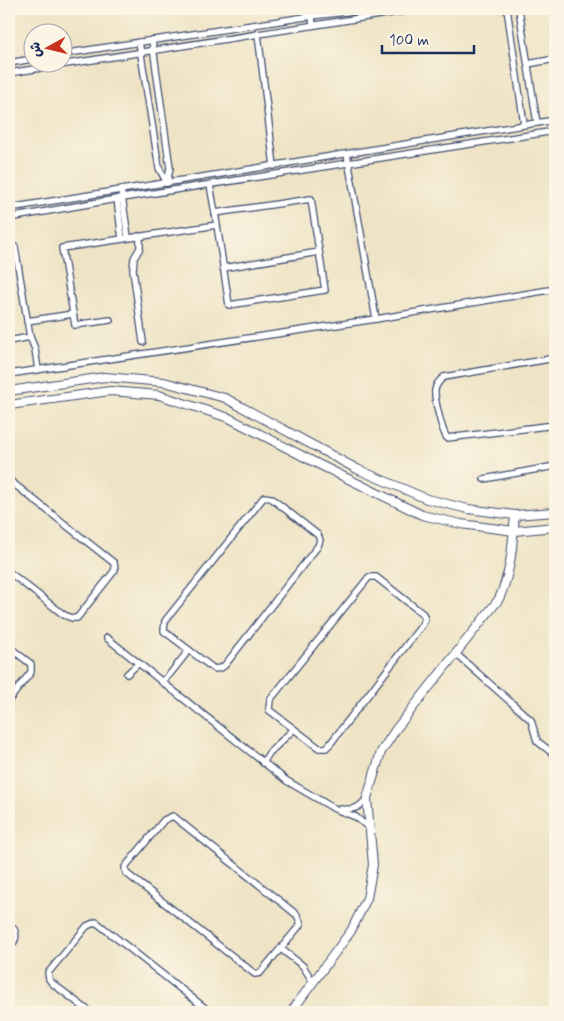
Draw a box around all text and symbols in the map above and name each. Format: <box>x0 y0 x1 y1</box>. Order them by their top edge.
north arrow <box>22 22 72 72</box>
scale bar <box>382 22 474 54</box>
text: 100 m <box>389 31 429 51</box>
text: ش <box>26 41 46 59</box>

